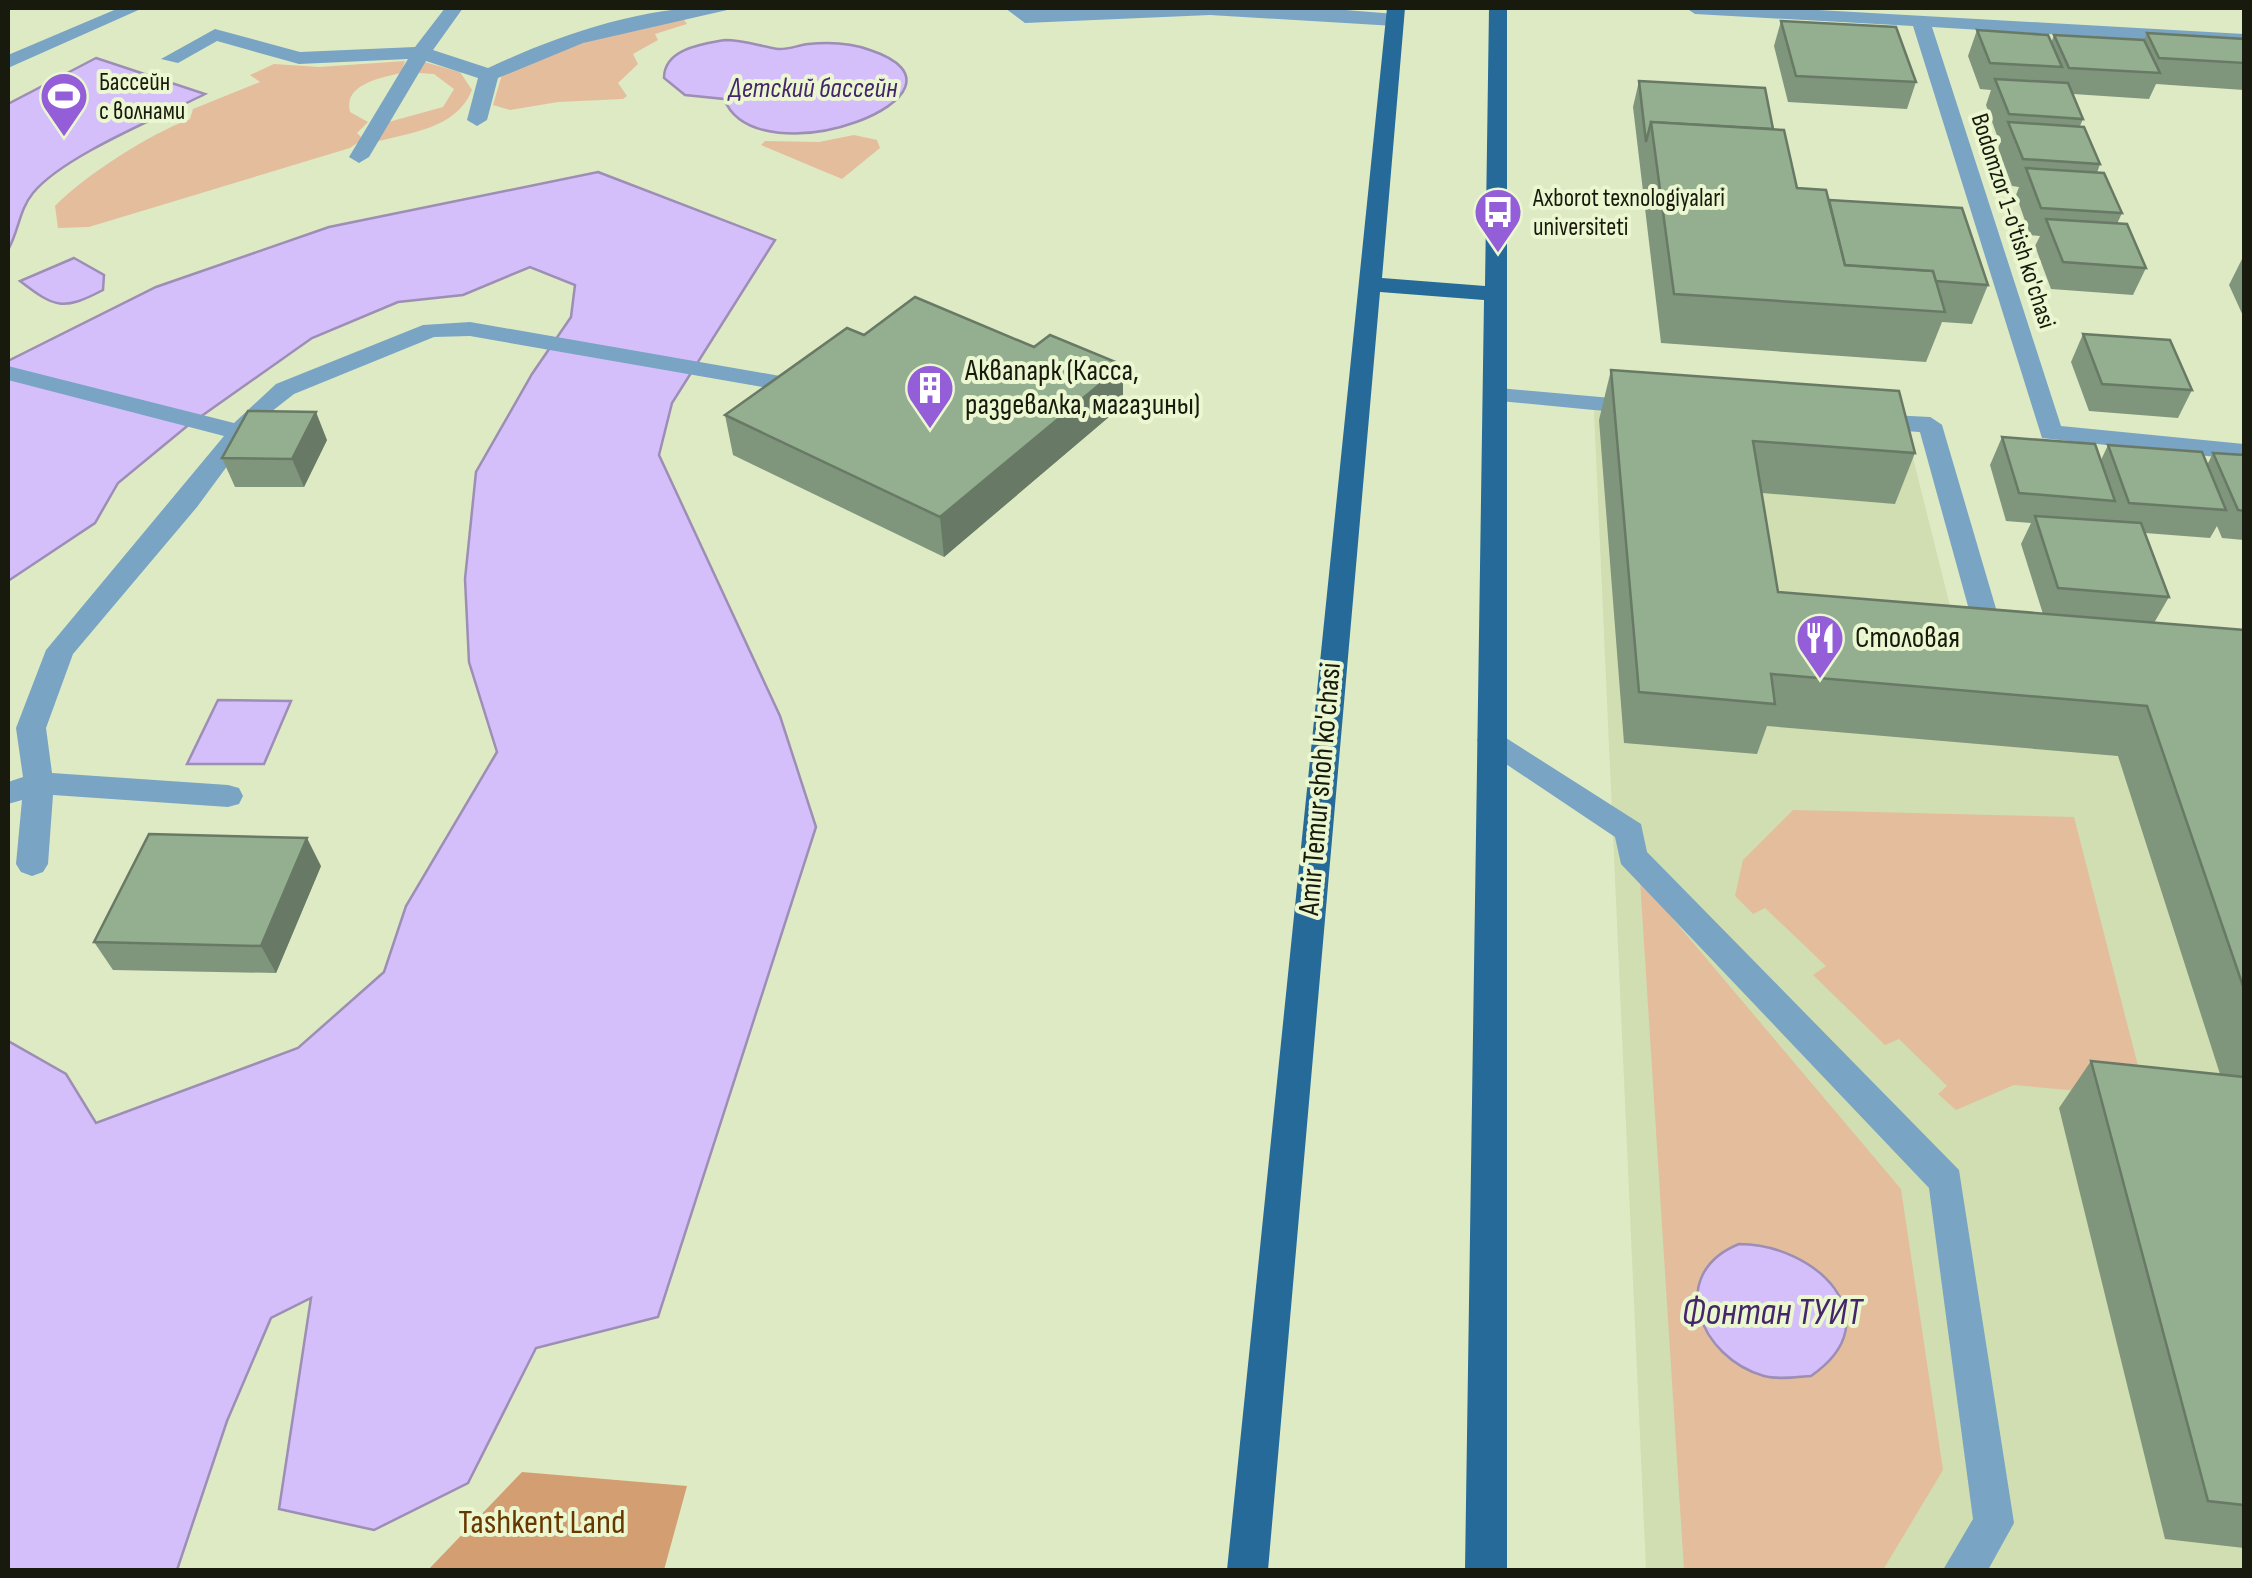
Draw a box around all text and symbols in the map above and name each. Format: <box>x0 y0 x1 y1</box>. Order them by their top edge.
place label: Бассейн с волнами <box>99 67 185 127</box>
sports icon: Бассейн с волнами <box>38 70 90 138</box>
water label: Детский бассейн <box>727 72 898 105</box>
street label: Bodomzor 1-o'tish ko'chasi <box>1964 110 2062 332</box>
place label: Axborot texnologiyalari universiteti <box>1532 183 1725 243</box>
bus stop icon: Axborot texnologiyalari universiteti <box>1472 186 1524 254</box>
place label: Аквапарк (Касса, раздевалка, магазины) <box>964 353 1200 423</box>
building icon: Аквапарк (Касса, раздевалка, магазины) <box>904 362 956 430</box>
restaurant icon: Столовая <box>1794 612 1846 680</box>
place label: Столовая <box>1855 620 1960 656</box>
street label: Amir Temur shoh ko'chasi <box>1291 661 1349 918</box>
water label: Фонтан ТУИТ <box>1682 1290 1865 1335</box>
park label: Tashkent Land <box>458 1501 626 1544</box>

